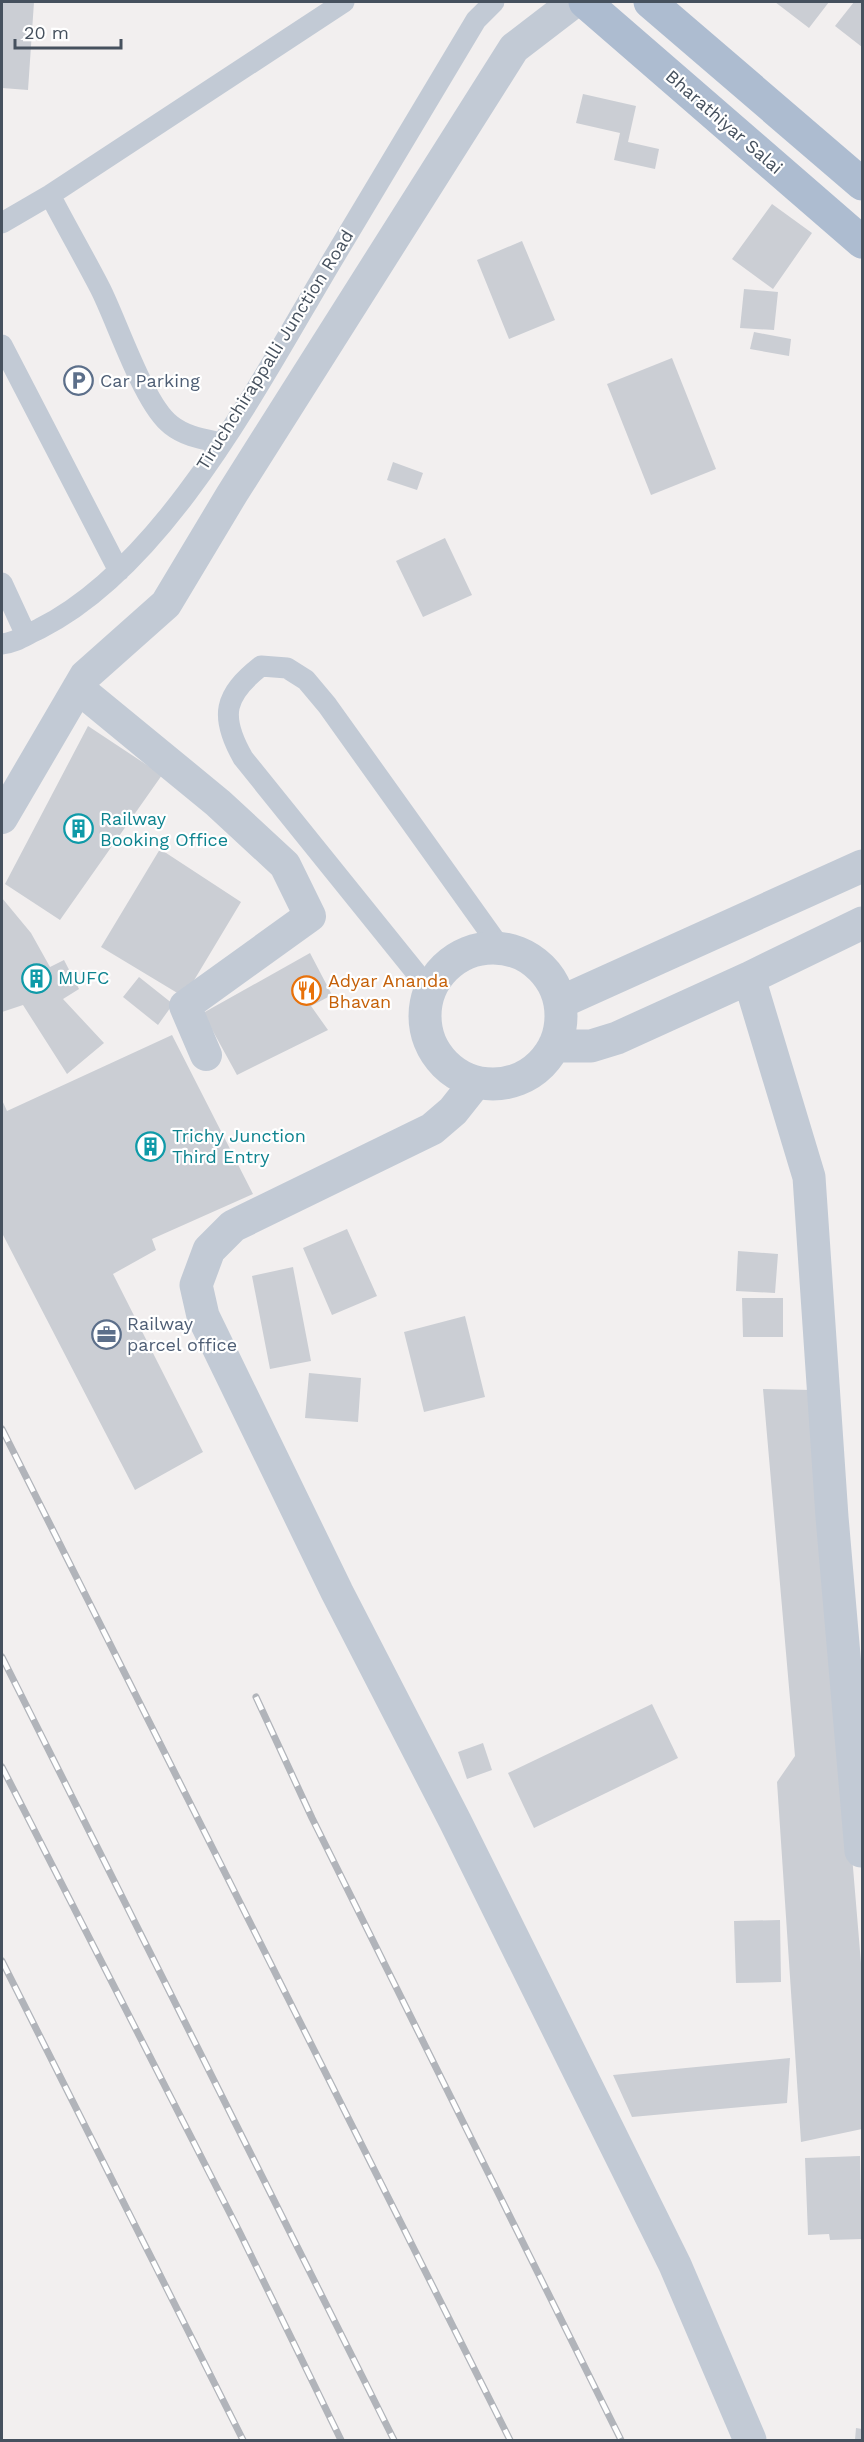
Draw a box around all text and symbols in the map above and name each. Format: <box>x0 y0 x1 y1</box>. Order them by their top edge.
scale bar <box>15 12 122 50</box>
text: 20 m <box>24 22 69 43</box>
street label: Bharathiyar Salai <box>662 65 787 178</box>
street label: Tiruchchirappalli Junction Road <box>192 226 357 474</box>
parking icon: Car Parking <box>63 365 95 397</box>
place label: Car Parking <box>100 370 200 391</box>
place label: Railway Booking Office <box>100 808 228 850</box>
building icon: Railway Booking Office <box>63 813 95 845</box>
building icon: MUFC <box>21 962 53 994</box>
place label: MUFC <box>58 967 109 988</box>
place label: Adyar Ananda Bhavan <box>328 970 448 1012</box>
restaurant icon: Adyar Ananda Bhavan <box>291 975 323 1007</box>
place label: Trichy Junction Third Entry <box>172 1125 306 1167</box>
building icon: Trichy Junction Third Entry <box>135 1130 167 1162</box>
place label: Railway parcel office <box>127 1313 237 1355</box>
office icon: Railway parcel office <box>90 1318 122 1350</box>

